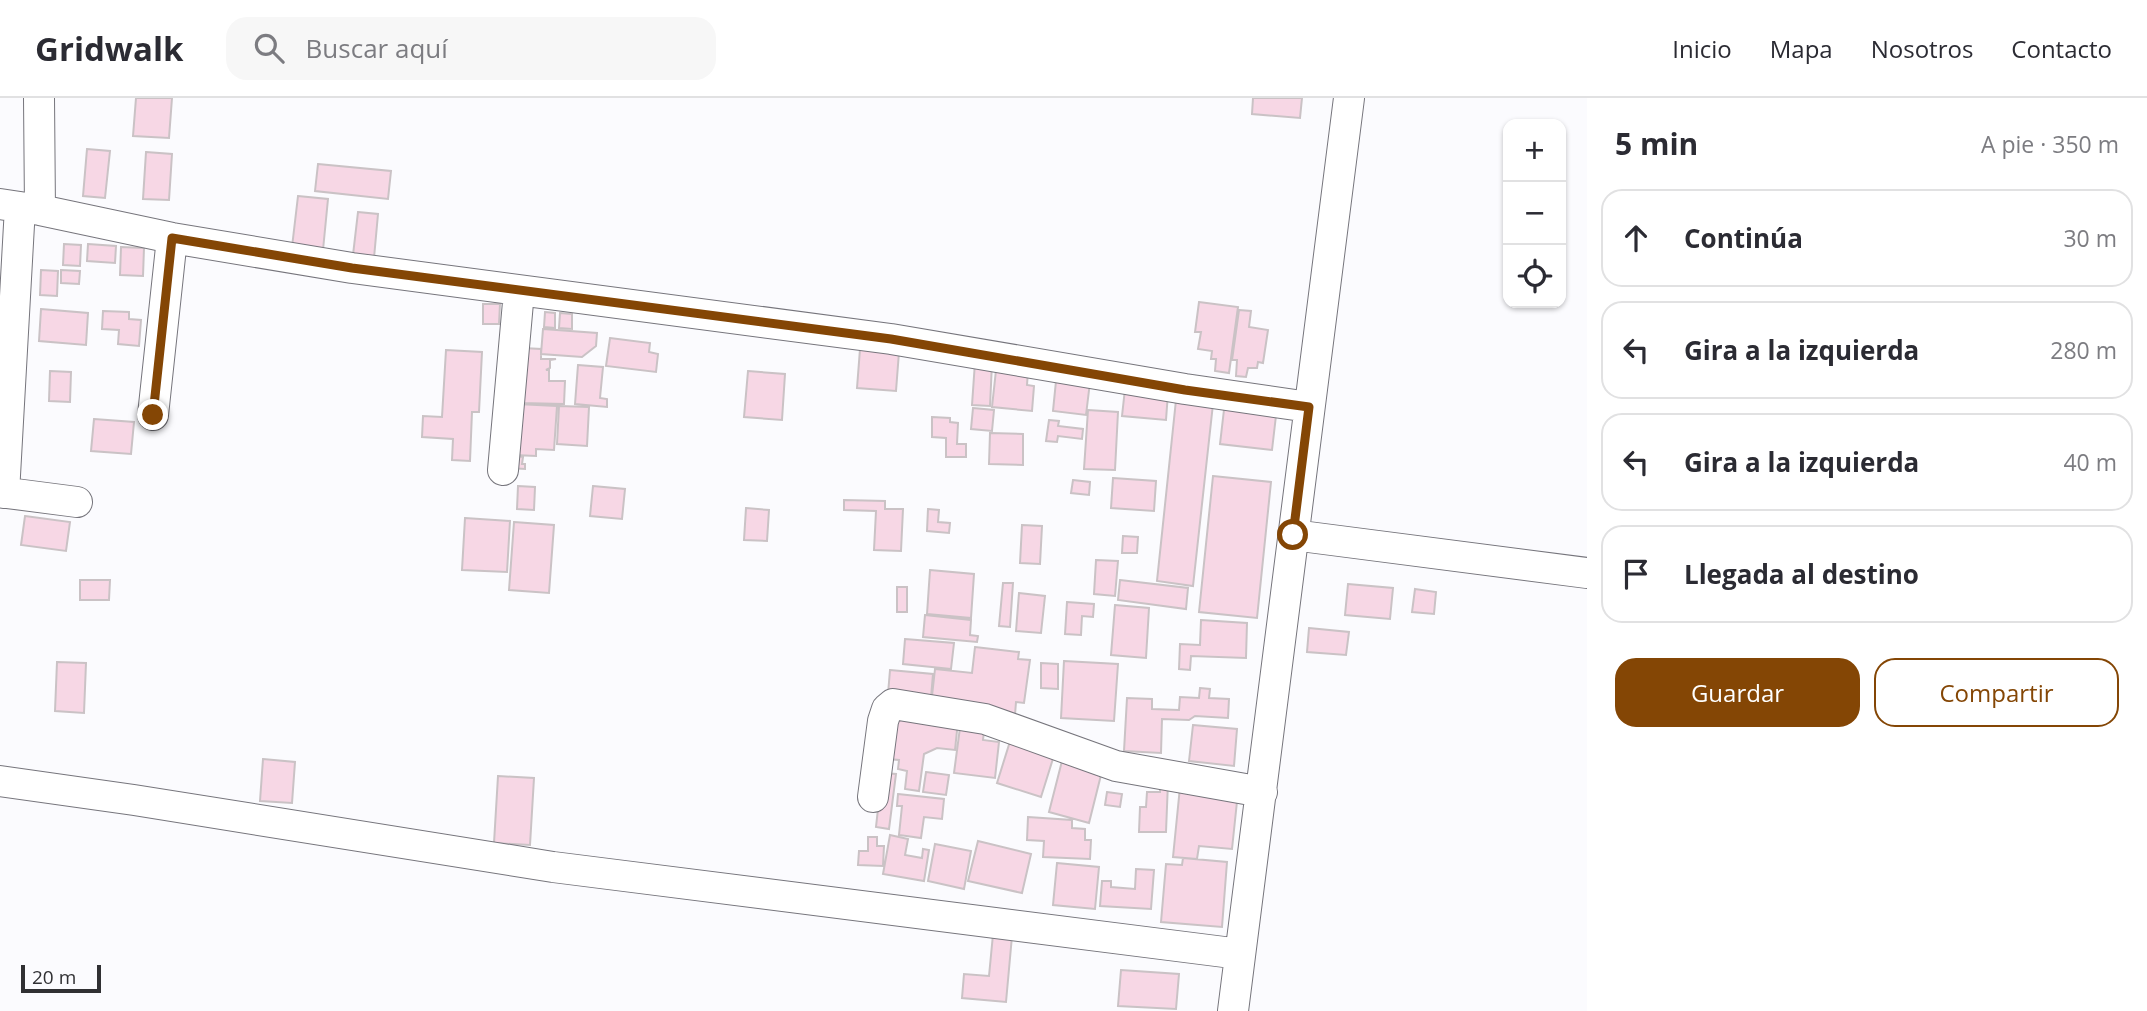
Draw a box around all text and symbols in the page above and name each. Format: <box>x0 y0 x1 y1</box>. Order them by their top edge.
search box <box>226 17 716 80</box>
text: Gridwalk <box>35 26 184 71</box>
icon: search <box>250 29 288 67</box>
text: Buscar aquí <box>306 30 448 66</box>
text: Inicio <box>1672 32 1732 65</box>
text: Mapa <box>1770 32 1833 65</box>
text: Nosotros <box>1871 32 1973 65</box>
text: Contacto <box>2011 32 2112 65</box>
map controls <box>1503 119 1566 308</box>
button: + <box>1503 119 1566 182</box>
text: 5 min <box>1615 123 1698 164</box>
text: A pie · 350 m <box>1981 128 2119 160</box>
button: − <box>1503 182 1566 245</box>
icon: ahead <box>1617 219 1655 257</box>
text: Continúa <box>1684 220 1803 256</box>
text: 30 m <box>2063 222 2117 254</box>
button: locate <box>1503 245 1566 308</box>
icon: left <box>1617 331 1655 369</box>
text: Gira a la izquierda <box>1684 332 1919 368</box>
text: 280 m <box>2050 334 2117 366</box>
route end <box>137 399 168 430</box>
icon: left <box>1617 443 1655 481</box>
text: Gira a la izquierda <box>1684 444 1919 480</box>
text: 40 m <box>2063 446 2117 478</box>
route start <box>1277 519 1308 550</box>
icon: arrive <box>1617 555 1655 593</box>
text: Llegada al destino <box>1684 556 1919 592</box>
button: Guardar <box>1615 658 1860 727</box>
button: Compartir <box>1874 658 2119 727</box>
scale bar <box>21 962 102 994</box>
text: 20 m <box>32 964 76 990</box>

